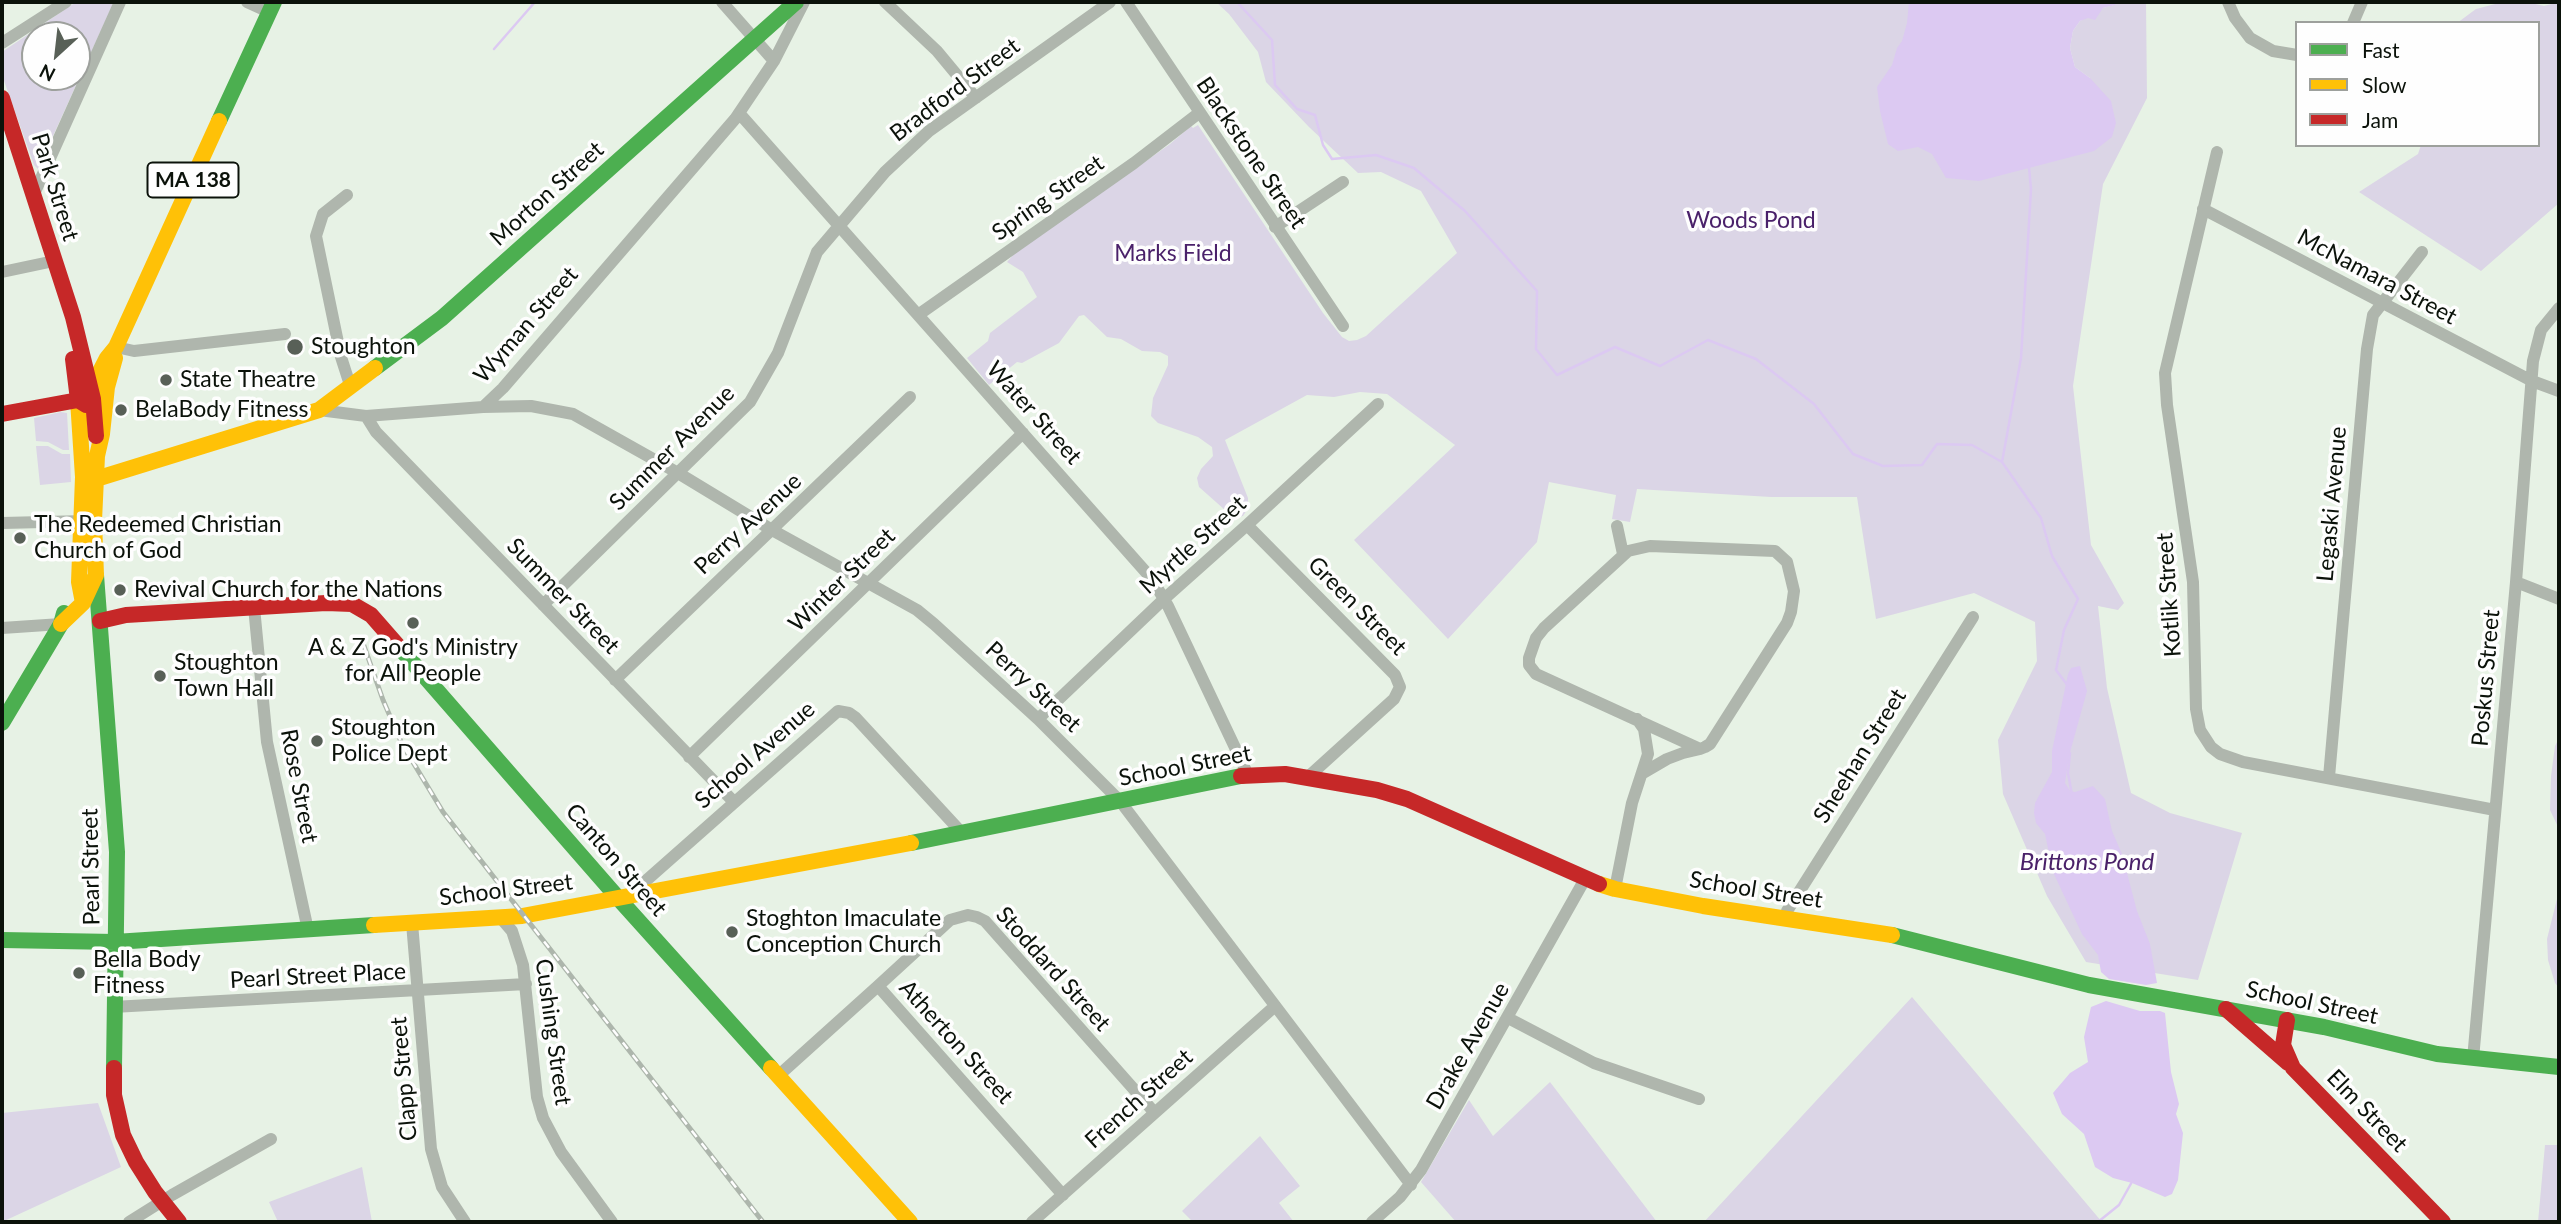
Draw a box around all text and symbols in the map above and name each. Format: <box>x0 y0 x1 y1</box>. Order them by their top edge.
north arrow <box>21 21 91 91</box>
legend <box>2295 21 2540 147</box>
street label: Bradford Street <box>885 32 1025 148</box>
text: Fast <box>2362 37 2399 62</box>
text: N <box>35 60 59 87</box>
street label: Blackstone Street <box>1190 72 1312 234</box>
text: Slow <box>2362 72 2406 97</box>
text: Jam <box>2362 107 2398 132</box>
street label: Park Street <box>26 130 84 244</box>
street label: Morton Street <box>485 136 609 252</box>
street label: Spring Street <box>987 149 1109 247</box>
road number: MA 138 <box>148 162 238 198</box>
park label: Woods Pond <box>1686 207 1816 235</box>
street label: McNamara Street <box>2292 223 2462 331</box>
park label: Marks Field <box>1114 240 1232 268</box>
street label: Wyman Street <box>468 261 584 389</box>
place label: Stoughton <box>311 333 416 361</box>
marker: Stoughton <box>285 337 305 357</box>
street label: Water Street <box>981 356 1087 470</box>
place label: State Theatre <box>180 366 316 394</box>
marker: State Theatre <box>158 372 174 388</box>
street label: Summer Avenue <box>604 380 740 516</box>
place label: BelaBody Fitness <box>135 396 308 424</box>
marker: BelaBody Fitness <box>113 402 129 418</box>
street label: Legaski Avenue <box>2311 425 2353 583</box>
street label: Perry Avenue <box>689 468 807 580</box>
street label: Myrtle Street <box>1134 490 1252 600</box>
place label: The Redeemed Christian Church of God <box>34 511 282 565</box>
street label: Winter Street <box>783 522 901 638</box>
marker: The Redeemed Christian Church of God <box>12 530 28 546</box>
street label: Kotlik Street <box>2151 532 2187 658</box>
street label: Summer Street <box>501 533 625 659</box>
street label: Green Street <box>1302 551 1412 661</box>
place label: Revival Church for the Nations <box>134 576 443 604</box>
marker: Revival Church for the Nations <box>112 582 128 598</box>
street label: Poskus Street <box>2466 609 2506 747</box>
marker: A & Z God's Ministry for All People <box>405 615 421 631</box>
place label: A & Z God's Ministry for All People <box>308 634 518 688</box>
street label: Perry Street <box>980 636 1086 738</box>
place label: Stoughton Town Hall <box>174 649 279 703</box>
marker: Stoughton Town Hall <box>152 668 168 684</box>
street label: Sheehan Street <box>1808 684 1912 828</box>
street label: School Avenue <box>689 695 821 815</box>
place label: Stoughton Police Dept <box>331 714 447 768</box>
street label: Rose Street <box>274 727 324 845</box>
marker: Stoughton Police Dept <box>309 733 325 749</box>
street label: School Street <box>1117 740 1253 792</box>
street label: Canton Street <box>560 798 672 922</box>
street label: Pearl Street <box>76 808 106 926</box>
water label: Brittons Pond <box>2020 848 2154 876</box>
street label: School Street <box>1688 866 1824 914</box>
street label: School Street <box>438 868 574 912</box>
street label: Stoddard Street <box>990 901 1116 1037</box>
place label: Stoghton Imaculate Conception Church <box>746 905 941 959</box>
marker: Stoghton Imaculate Conception Church <box>724 924 740 940</box>
place label: Bella Body Fitness <box>93 946 200 1000</box>
street label: Cushing Street <box>529 957 577 1107</box>
street label: Pearl Street Place <box>229 958 407 994</box>
marker: Bella Body Fitness <box>71 965 87 981</box>
street label: Atherton Street <box>893 974 1019 1110</box>
street label: School Street <box>2244 976 2380 1030</box>
street label: Drake Avenue <box>1421 978 1515 1114</box>
street label: Clapp Street <box>385 1016 423 1142</box>
street label: French Street <box>1080 1044 1198 1154</box>
street label: Elm Street <box>2321 1064 2413 1158</box>

